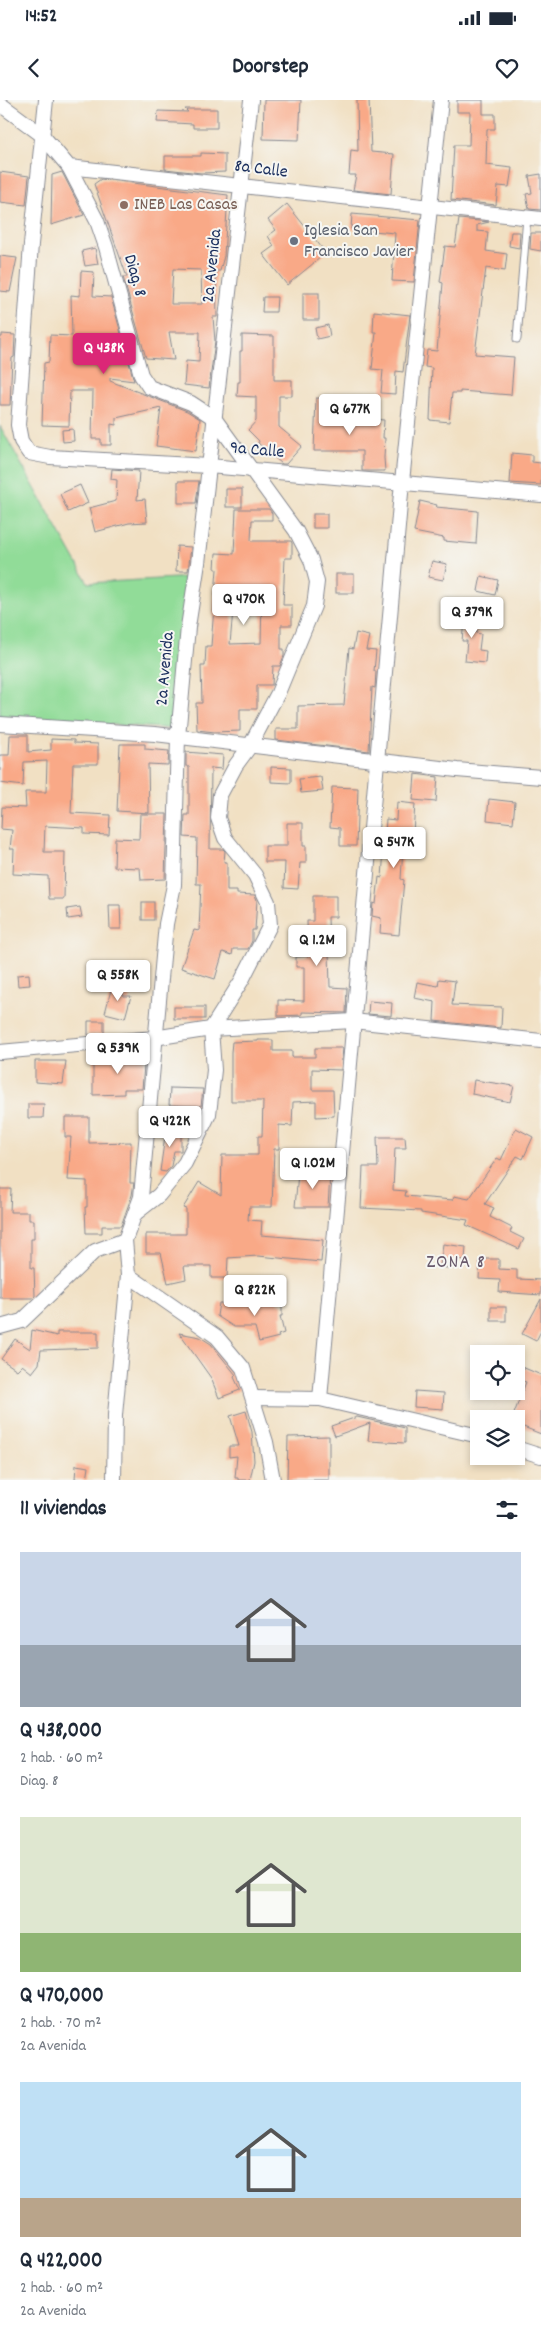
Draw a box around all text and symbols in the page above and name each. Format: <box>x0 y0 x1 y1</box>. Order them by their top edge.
text: 14:52 <box>25 4 57 31</box>
text: Doorstep <box>232 52 309 83</box>
icon: back <box>20 54 48 82</box>
icon: heart <box>493 54 521 82</box>
street label: 8a Calle <box>233 154 289 186</box>
place label: INEB Las Casas <box>134 193 238 218</box>
marker: INEB Las Casas <box>118 199 130 211</box>
place label: Iglesia San Francisco Javier <box>304 219 414 265</box>
street label: 2a Avenida <box>197 227 229 304</box>
marker: Iglesia San Francisco Javier <box>288 235 300 247</box>
street label: Diag. 8 <box>116 252 152 300</box>
pin: Q 438K <box>63 332 145 375</box>
text: Q 438K <box>84 337 124 360</box>
pin: Q 677K <box>309 394 391 436</box>
text: Q 677K <box>330 398 370 421</box>
street label: 9a Calle <box>229 436 285 466</box>
pin: Q 470K <box>203 584 285 626</box>
text: Q 470K <box>223 588 265 611</box>
pin: Q 379K <box>431 596 513 639</box>
text: Q 379K <box>452 601 492 624</box>
street label: 2a Avenida <box>150 630 182 707</box>
pin: Q 547K <box>353 826 435 869</box>
text: Q 547K <box>374 831 414 854</box>
pin: Q 1.2M <box>276 924 358 967</box>
text: Q 1.2M <box>299 929 335 952</box>
pin: Q 558K <box>77 960 159 1002</box>
text: Q 558K <box>97 964 139 987</box>
pin: Q 539K <box>77 1032 159 1075</box>
text: Q 539K <box>97 1037 139 1060</box>
pin: Q 422K <box>129 1106 211 1148</box>
text: Q 422K <box>149 1110 191 1133</box>
pin: Q 1.02M <box>267 1148 359 1190</box>
text: Q 1.02M <box>291 1152 335 1175</box>
district label: ZONA 8 <box>426 1249 486 1277</box>
pin: Q 822K <box>214 1274 296 1317</box>
text: Q 822K <box>235 1279 275 1302</box>
map controls <box>470 1345 525 1465</box>
button: locate <box>470 1345 525 1400</box>
button: layers <box>470 1410 525 1465</box>
text: 11 viviendas <box>20 1495 107 1525</box>
icon: filters <box>493 1496 521 1524</box>
icon: home <box>226 1585 316 1675</box>
text: Q 438,000 <box>20 1717 102 1747</box>
text: 2 hab. · 60 m² <box>20 1747 103 1770</box>
text: Diag. 8 <box>20 1770 58 1793</box>
icon: home <box>226 1850 316 1940</box>
text: Q 470,000 <box>20 1982 104 2012</box>
text: 2 hab. · 70 m² <box>20 2012 101 2035</box>
text: 2a Avenida <box>20 2035 86 2058</box>
icon: home <box>226 2115 316 2205</box>
text: Q 422,000 <box>20 2247 102 2277</box>
text: 2 hab. · 60 m² <box>20 2277 103 2300</box>
text: 2a Avenida <box>20 2300 86 2323</box>

